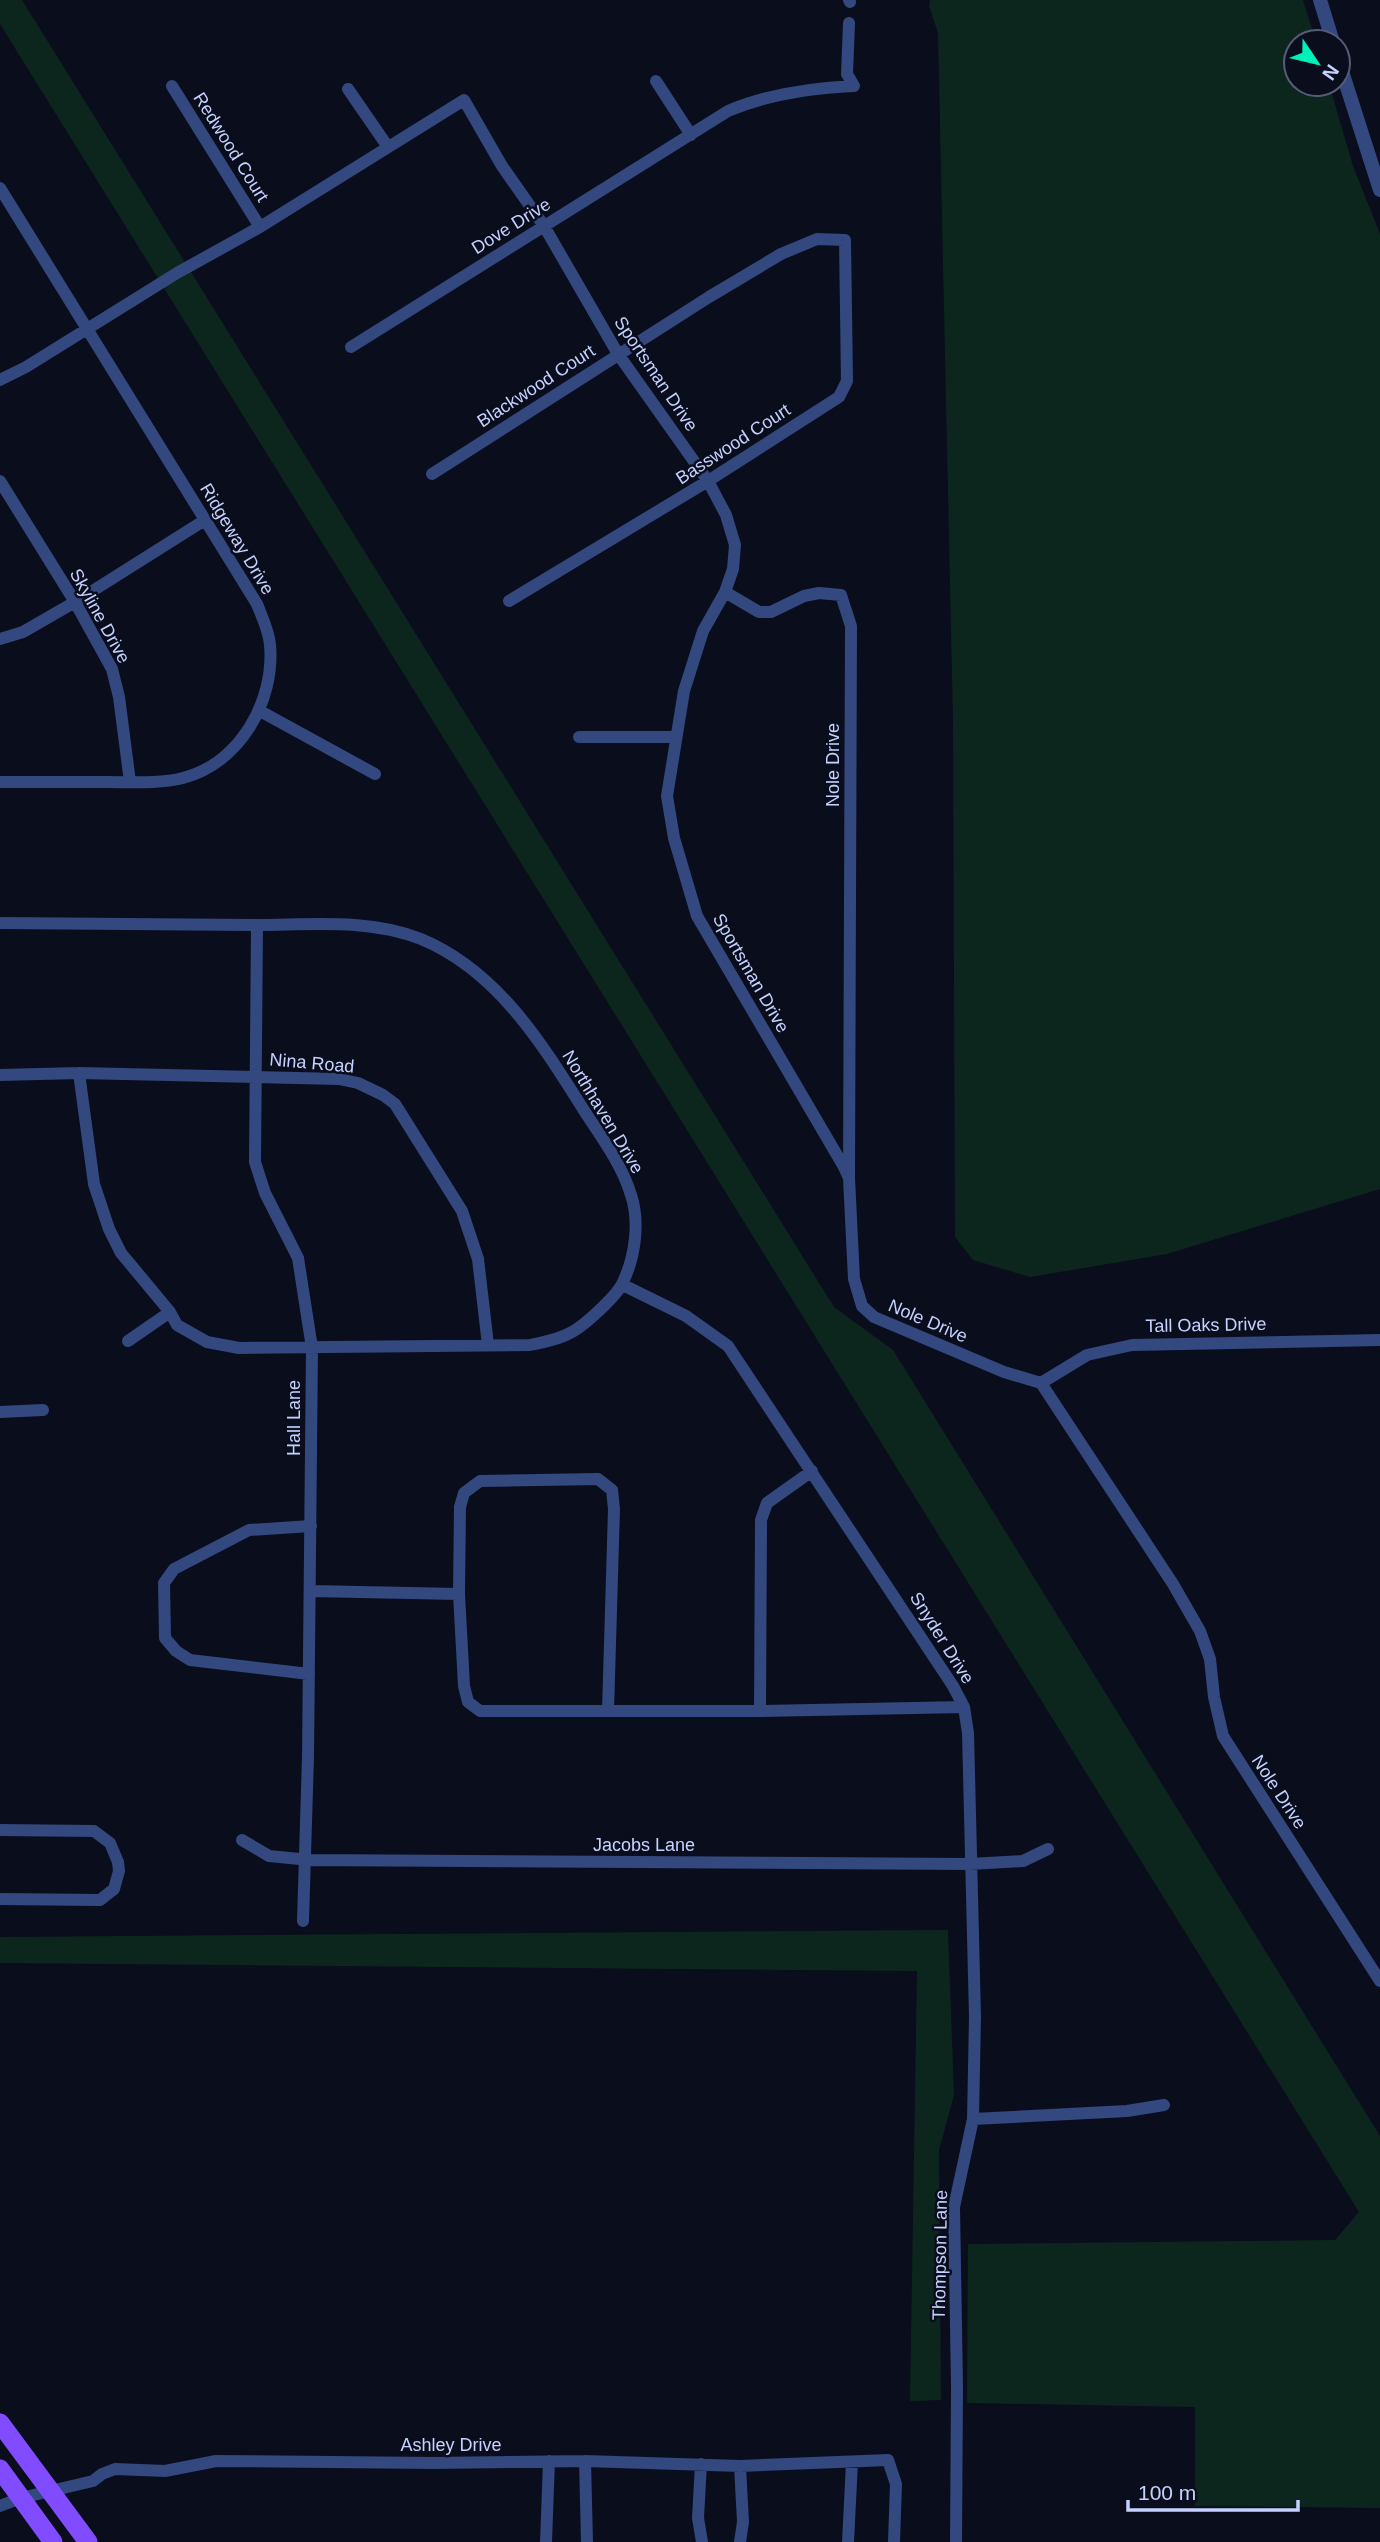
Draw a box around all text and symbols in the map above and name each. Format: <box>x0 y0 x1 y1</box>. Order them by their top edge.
north arrow <box>1282 28 1352 98</box>
text: N <box>1318 61 1343 84</box>
street label: Redwood Court <box>189 89 273 205</box>
street label: Dove Drive <box>468 194 554 258</box>
street label: Sportsman Drive <box>610 313 702 435</box>
street label: Blackwood Court <box>473 341 599 431</box>
street label: Basswood Court <box>672 400 794 488</box>
street label: Ridgeway Drive <box>196 480 278 598</box>
street label: Skyline Drive <box>66 565 134 667</box>
street label: Nole Drive <box>823 723 843 807</box>
street label: Sportsman Drive <box>709 910 793 1036</box>
street label: Northhaven Drive <box>558 1047 648 1177</box>
street label: Nina Road <box>269 1049 355 1077</box>
street label: Nole Drive <box>885 1295 971 1347</box>
street label: Tall Oaks Drive <box>1145 1314 1267 1336</box>
street label: Hall Lane <box>284 1380 304 1456</box>
street label: Snyder Drive <box>906 1589 978 1687</box>
street label: Nole Drive <box>1248 1751 1310 1833</box>
street label: Jacobs Lane <box>593 1835 695 1855</box>
street label: Thompson Lane <box>929 2190 951 2320</box>
street label: Ashley Drive <box>400 2435 502 2455</box>
scale bar <box>1128 2468 1298 2512</box>
text: 100 m <box>1138 2481 1196 2504</box>

